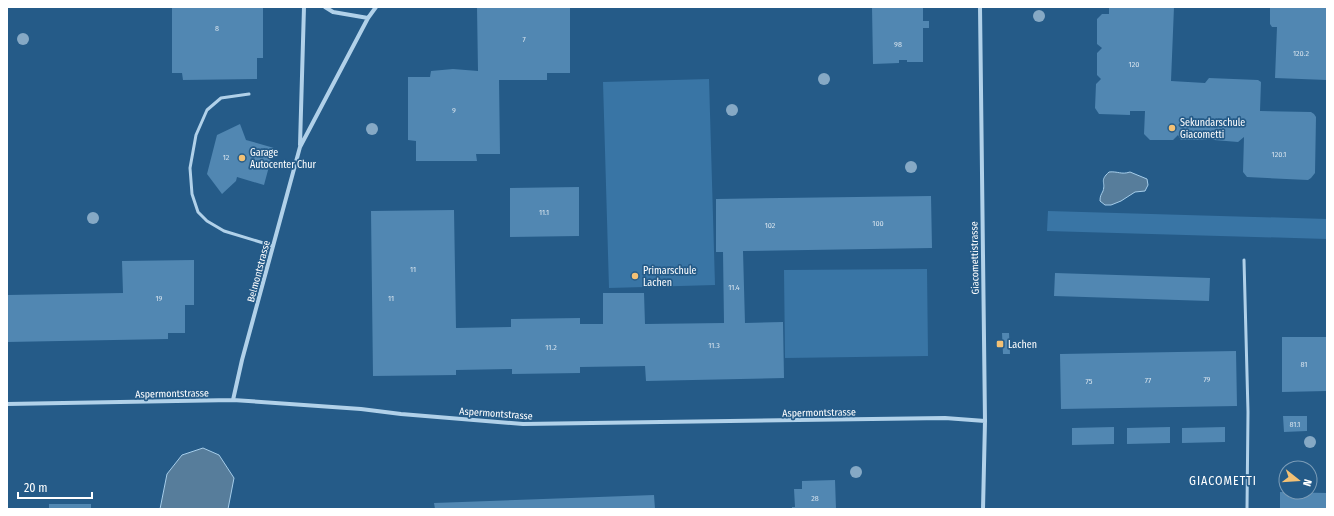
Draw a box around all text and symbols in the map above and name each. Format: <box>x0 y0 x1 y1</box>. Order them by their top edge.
house number: 8 <box>215 24 219 33</box>
house number: 7 <box>522 35 526 44</box>
house number: 98 <box>894 40 902 49</box>
house number: 120.2 <box>1293 49 1309 58</box>
house number: 120 <box>1129 60 1139 69</box>
house number: 9 <box>452 106 456 115</box>
place label: Sekundarschule Giacometti <box>1180 117 1245 141</box>
marker: Sekundarschule Giacometti <box>1167 123 1177 133</box>
place label: Garage Autocenter Chur <box>250 147 317 171</box>
house number: 120.1 <box>1272 150 1286 159</box>
house number: 12 <box>223 153 230 162</box>
marker: Garage Autocenter Chur <box>237 153 247 163</box>
house number: 11.1 <box>539 208 549 217</box>
house number: 100 <box>872 219 884 228</box>
house number: 102 <box>765 221 776 230</box>
street label: Giacomettistrasse <box>968 221 982 295</box>
street label: Belmontstrasse <box>245 239 273 303</box>
house number: 11 <box>410 265 416 274</box>
place label: Primarschule Lachen <box>643 265 697 289</box>
marker: Primarschule Lachen <box>630 271 640 281</box>
house number: 11.4 <box>728 283 740 292</box>
house number: 19 <box>155 294 163 303</box>
house number: 11 <box>388 294 394 303</box>
marker: Lachen <box>995 339 1005 349</box>
place label: Lachen <box>1008 339 1037 351</box>
house number: 11.3 <box>708 341 720 350</box>
house number: 11.2 <box>545 343 557 352</box>
house number: 81 <box>1301 360 1307 369</box>
house number: 79 <box>1203 375 1211 384</box>
house number: 77 <box>1145 376 1152 385</box>
house number: 75 <box>1086 377 1093 386</box>
street label: Aspermontstrasse <box>135 387 209 401</box>
street label: Aspermontstrasse <box>459 405 533 423</box>
street label: Aspermontstrasse <box>782 406 856 420</box>
house number: 81.1 <box>1290 420 1300 429</box>
north arrow <box>1278 460 1318 500</box>
scale bar <box>18 474 92 500</box>
district label: GIACOMETTI <box>1189 474 1257 488</box>
text: N <box>1300 478 1314 488</box>
text: 20 m <box>24 481 48 495</box>
house number: 28 <box>811 494 819 503</box>

